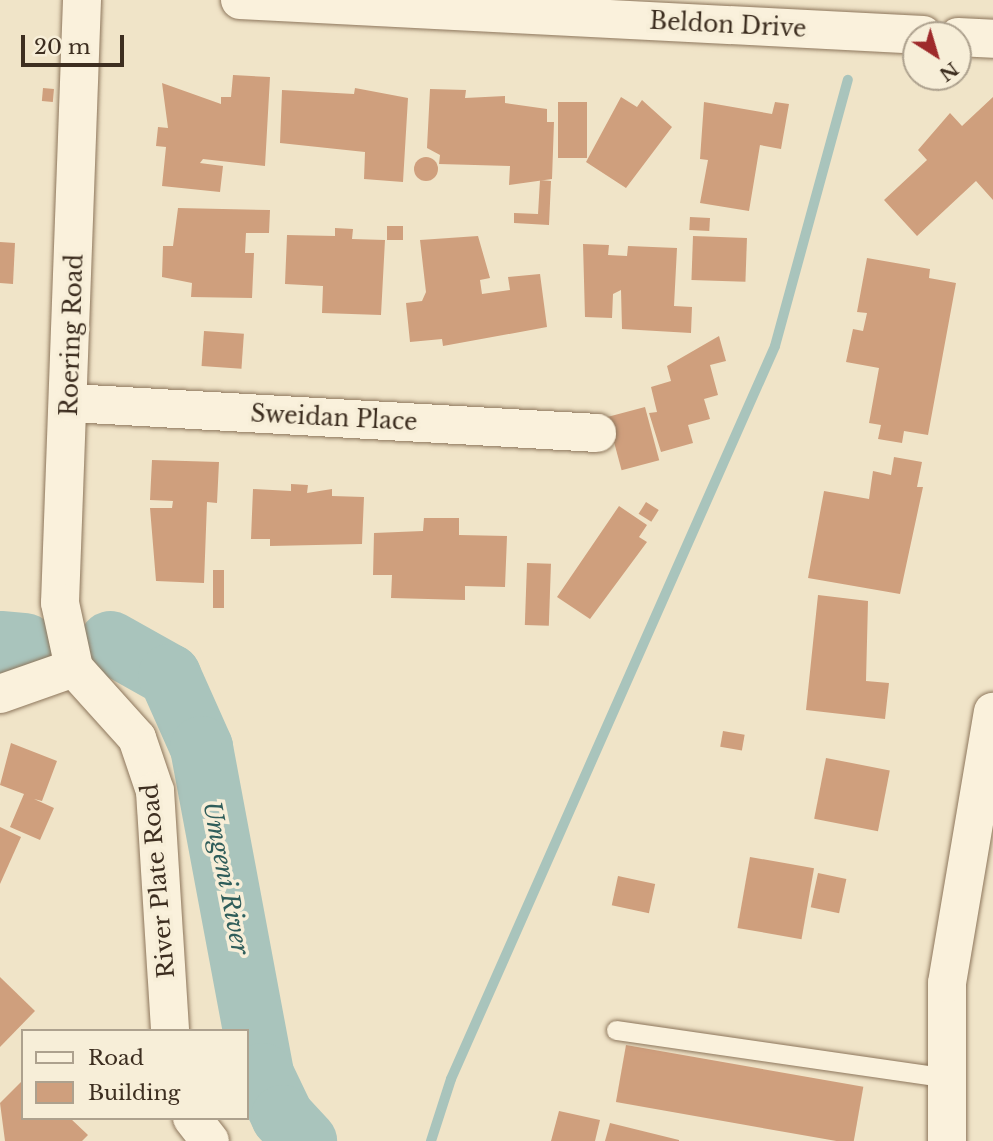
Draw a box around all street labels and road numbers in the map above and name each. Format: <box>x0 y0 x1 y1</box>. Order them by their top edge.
street label: Beldon Drive <box>649 7 807 43</box>
street label: Roering Road <box>55 253 89 417</box>
street label: Sweidan Place <box>250 400 418 436</box>
street label: River Plate Road <box>136 782 180 980</box>

